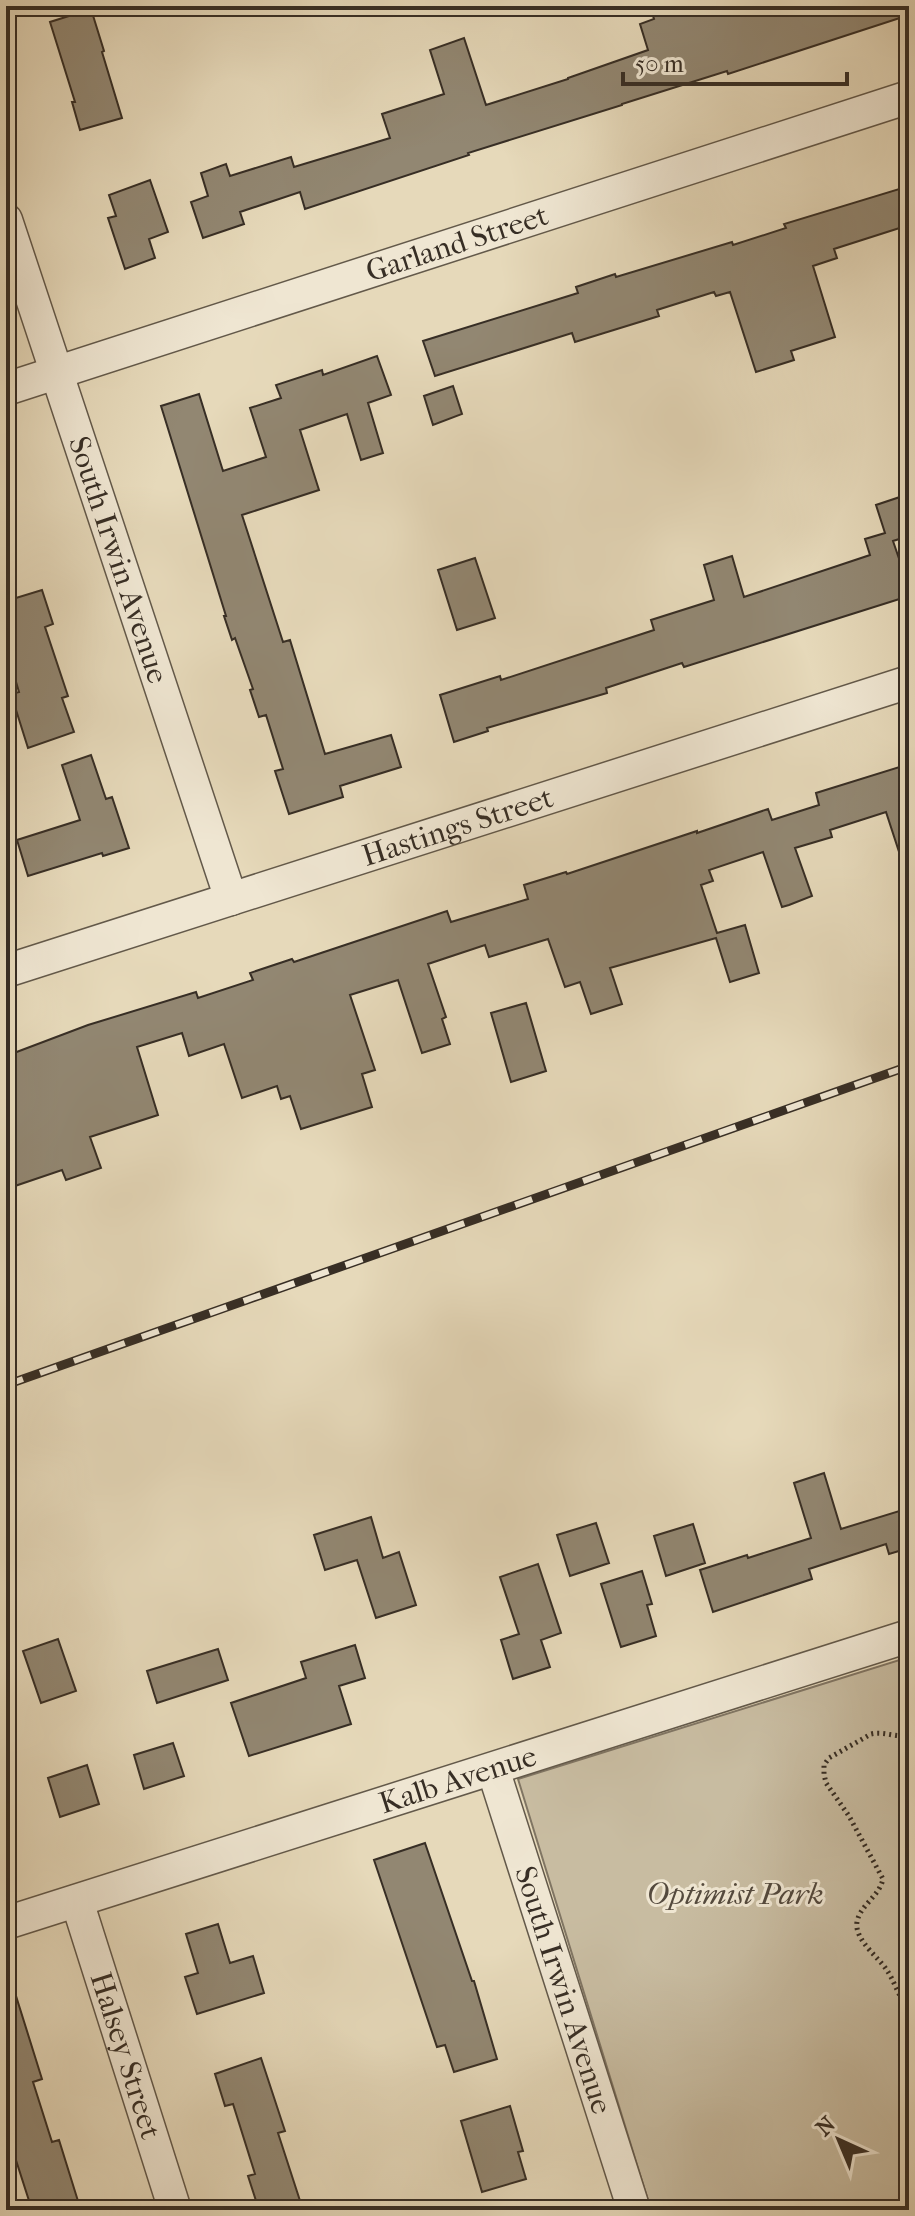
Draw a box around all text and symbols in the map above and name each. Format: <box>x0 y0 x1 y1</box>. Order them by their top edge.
scale bar <box>623 36 847 86</box>
text: 50 m <box>635 50 684 78</box>
street label: Garland Street <box>362 197 553 289</box>
street label: South Irwin Avenue <box>61 432 176 688</box>
street label: Hastings Street <box>358 780 558 873</box>
street label: Kalb Avenue <box>375 1738 541 1821</box>
street label: South Irwin Avenue <box>508 1862 620 2118</box>
park label: Optimist Park <box>646 1877 824 1912</box>
street label: Halsey Street <box>83 1968 169 2143</box>
north arrow <box>799 2100 879 2180</box>
text: N <box>811 2111 841 2141</box>

